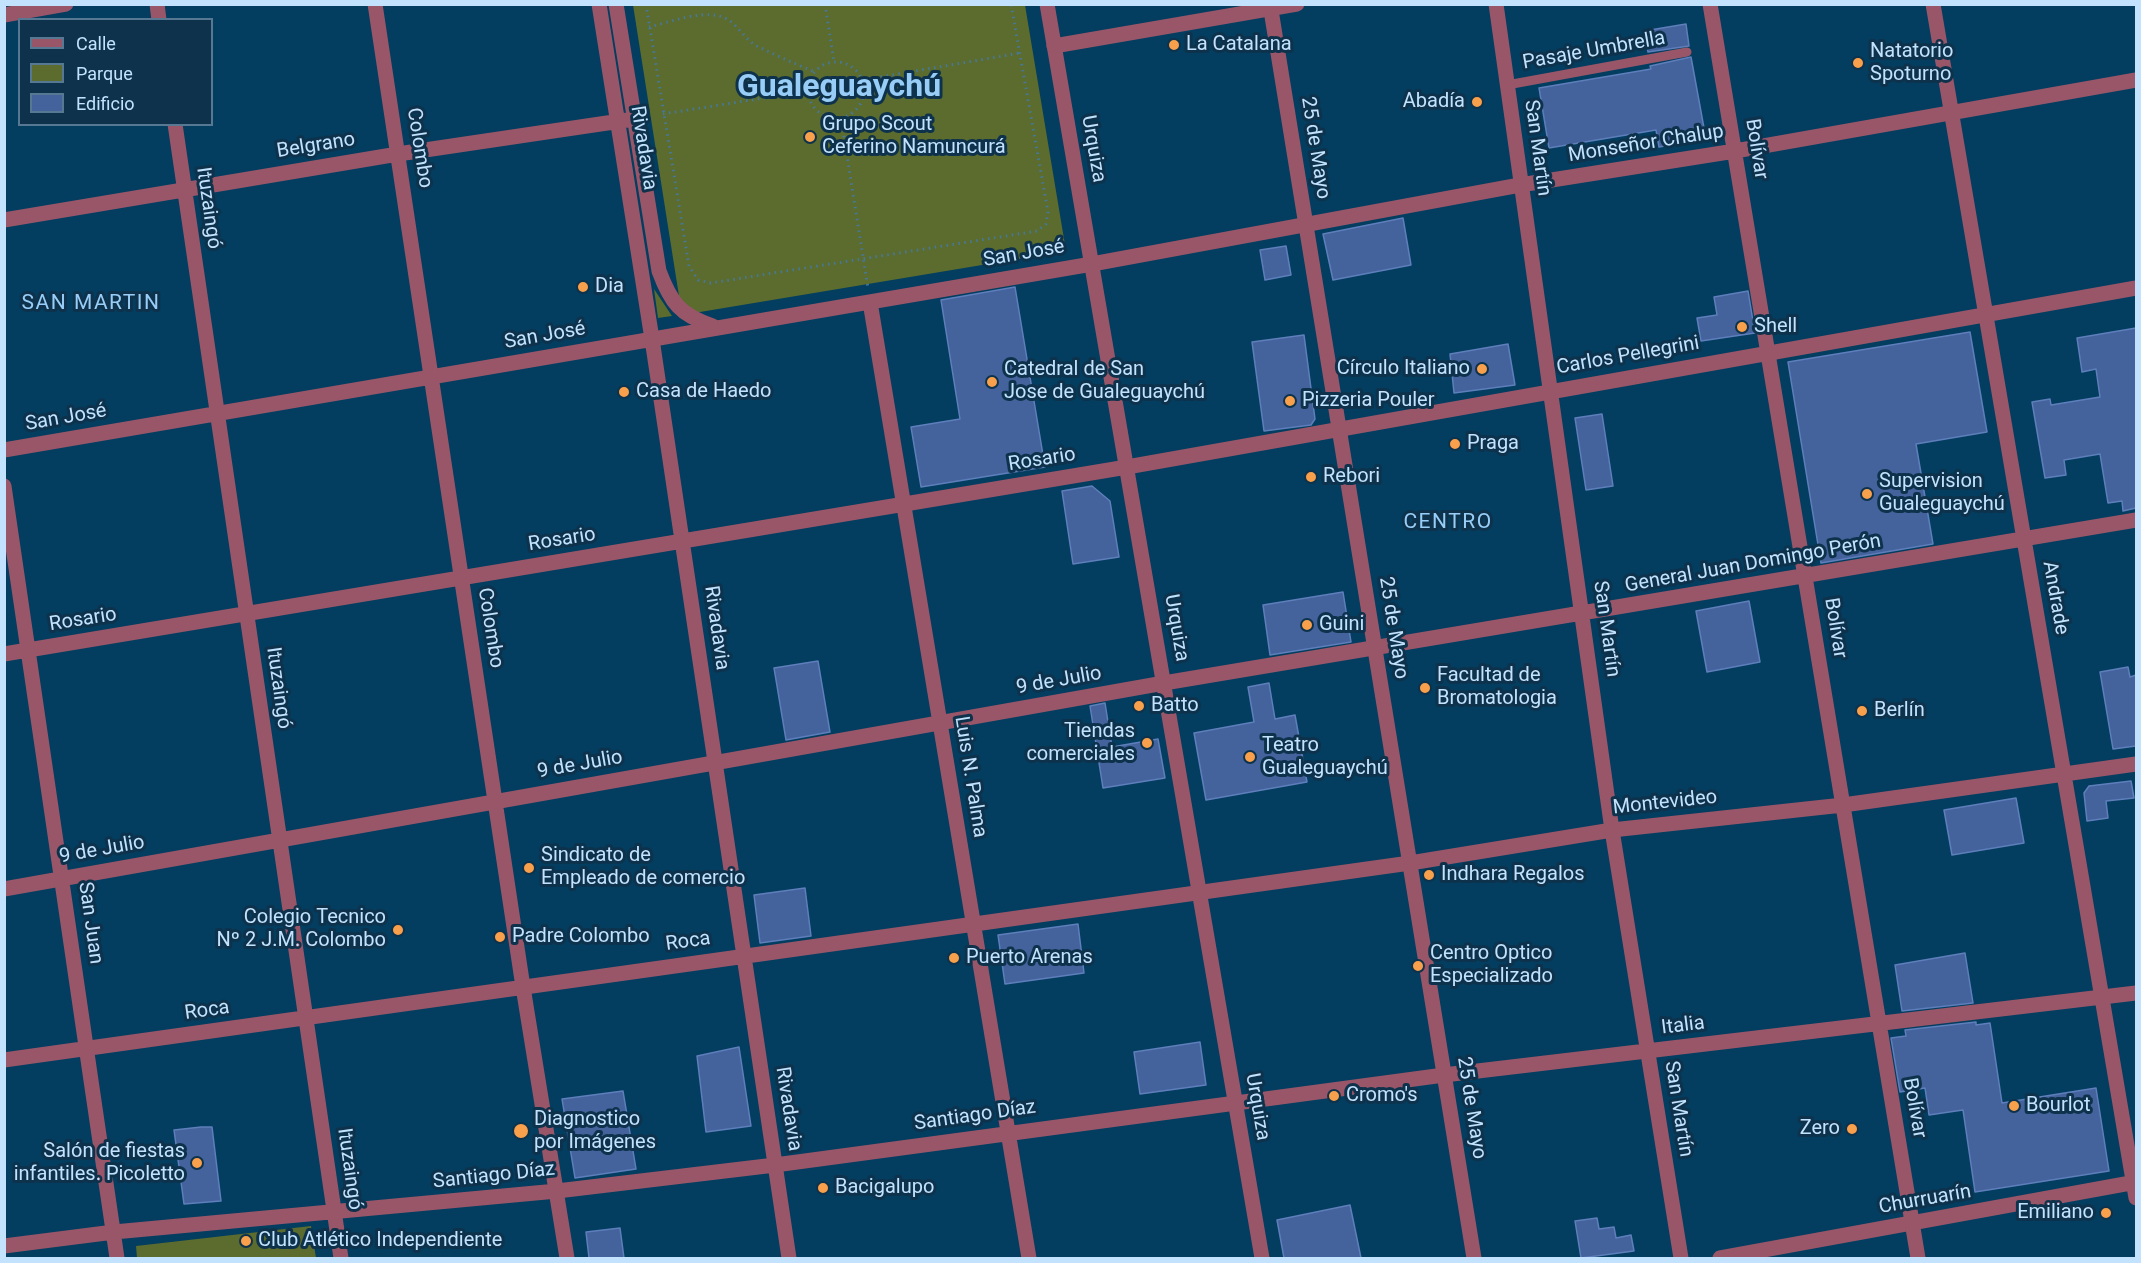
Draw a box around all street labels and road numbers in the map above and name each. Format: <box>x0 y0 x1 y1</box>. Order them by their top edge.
street label: Pasaje Umbrella <box>1521 27 1667 75</box>
street label: 25 de Mayo <box>1295 95 1335 201</box>
street label: San Martín <box>1518 98 1556 198</box>
street label: Rivadavia <box>624 104 662 192</box>
street label: Colombo <box>401 106 437 190</box>
street label: Urquiza <box>1075 114 1111 184</box>
street label: Bolívar <box>1739 117 1773 181</box>
street label: Monseñor Chalup <box>1567 120 1725 168</box>
street label: Belgrano <box>275 128 357 164</box>
street label: Ituzaingó <box>190 166 226 250</box>
street label: San José <box>981 235 1067 273</box>
street label: San José <box>502 317 588 355</box>
street label: Carlos Pellegrini <box>1555 332 1701 380</box>
street label: San José <box>23 399 109 437</box>
street label: Rosario <box>1007 443 1077 477</box>
street label: Rosario <box>527 523 597 557</box>
street label: General Juan Domingo Perón <box>1623 530 1883 598</box>
street label: Andrade <box>2037 559 2073 637</box>
street label: 25 de Mayo <box>1373 575 1413 681</box>
street label: San Martín <box>1587 579 1625 679</box>
street label: Rivadavia <box>698 584 734 672</box>
street label: Colombo <box>472 586 508 670</box>
street label: Urquiza <box>1158 593 1194 663</box>
street label: Bolívar <box>1818 596 1852 660</box>
street label: Rosario <box>48 603 118 637</box>
street label: Ituzaingó <box>260 646 296 730</box>
street label: 9 de Julio <box>1014 662 1104 700</box>
street label: Luis N. Palma <box>949 715 991 839</box>
street label: 9 de Julio <box>535 746 625 784</box>
street label: Montevideo <box>1612 786 1718 820</box>
street label: 9 de Julio <box>57 831 147 869</box>
street label: San Juan <box>72 880 108 966</box>
street label: Roca <box>664 927 712 957</box>
street label: Roca <box>183 996 231 1026</box>
street label: Italia <box>1660 1011 1706 1041</box>
street label: 25 de Mayo <box>1451 1055 1491 1161</box>
street label: San Martín <box>1659 1059 1697 1159</box>
street label: Rivadavia <box>769 1065 807 1153</box>
street label: Urquiza <box>1239 1072 1275 1142</box>
street label: Bolívar <box>1897 1076 1931 1140</box>
street label: Santiago Díaz <box>913 1096 1037 1136</box>
street label: Ituzaingó <box>331 1127 367 1211</box>
street label: Santiago Díaz <box>432 1158 556 1194</box>
street label: Churruarín <box>1877 1180 1973 1220</box>

